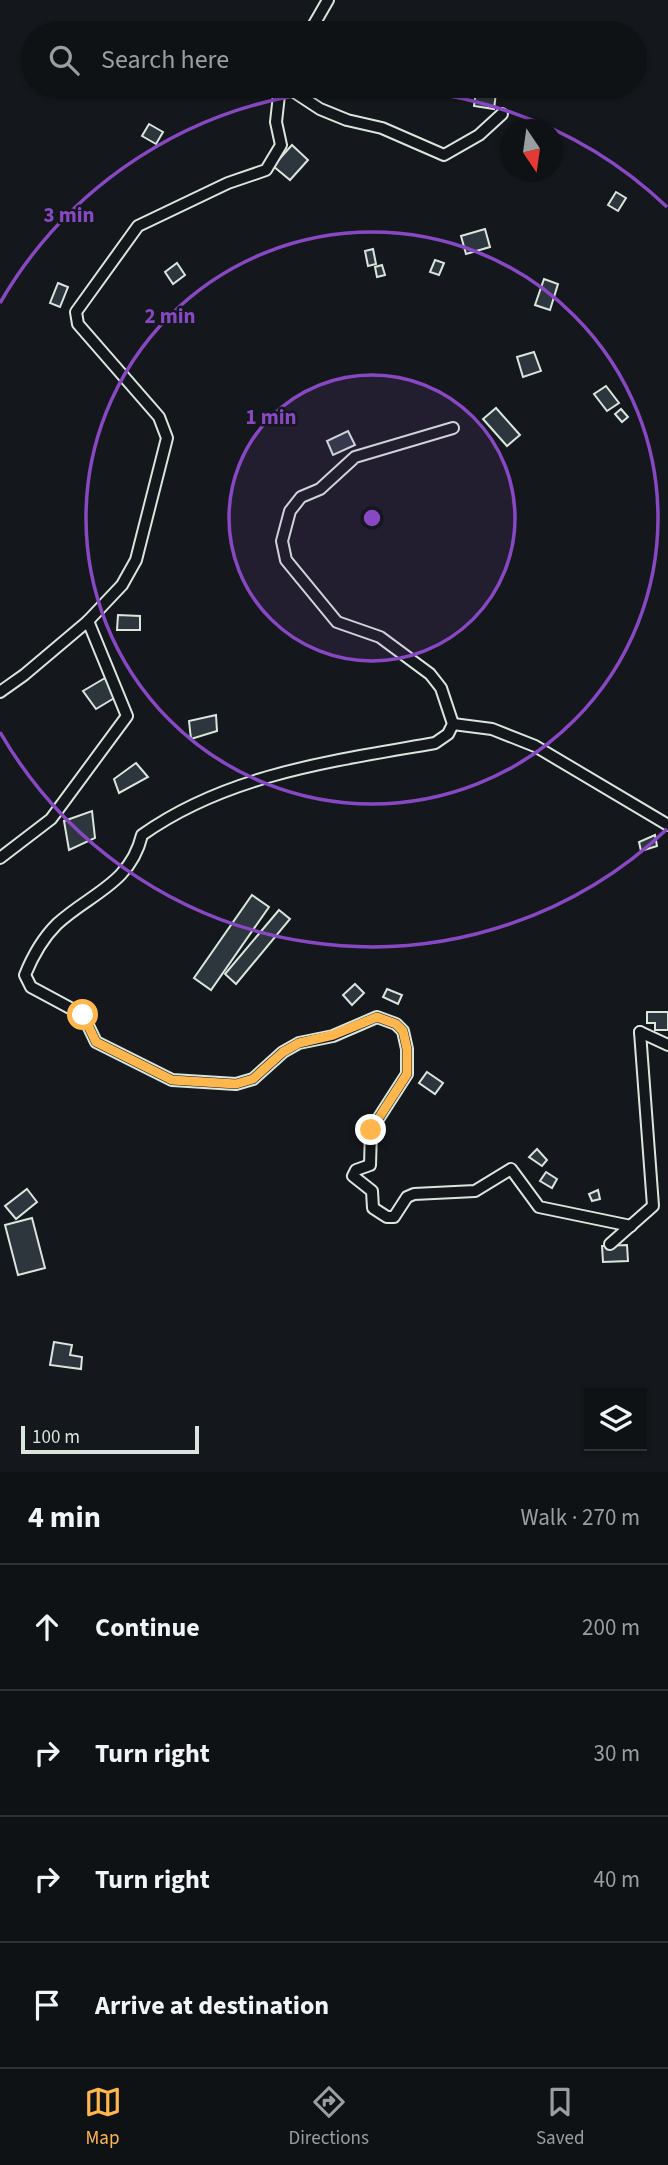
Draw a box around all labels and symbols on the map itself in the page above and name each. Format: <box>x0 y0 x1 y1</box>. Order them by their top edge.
north arrow <box>500 119 563 182</box>
text: 3 min <box>43 200 95 230</box>
text: 2 min <box>144 301 196 331</box>
text: 1 min <box>245 402 297 432</box>
centre of rings <box>360 506 384 530</box>
route start <box>67 999 98 1030</box>
route end <box>355 1114 386 1145</box>
scale bar <box>21 1423 200 1455</box>

